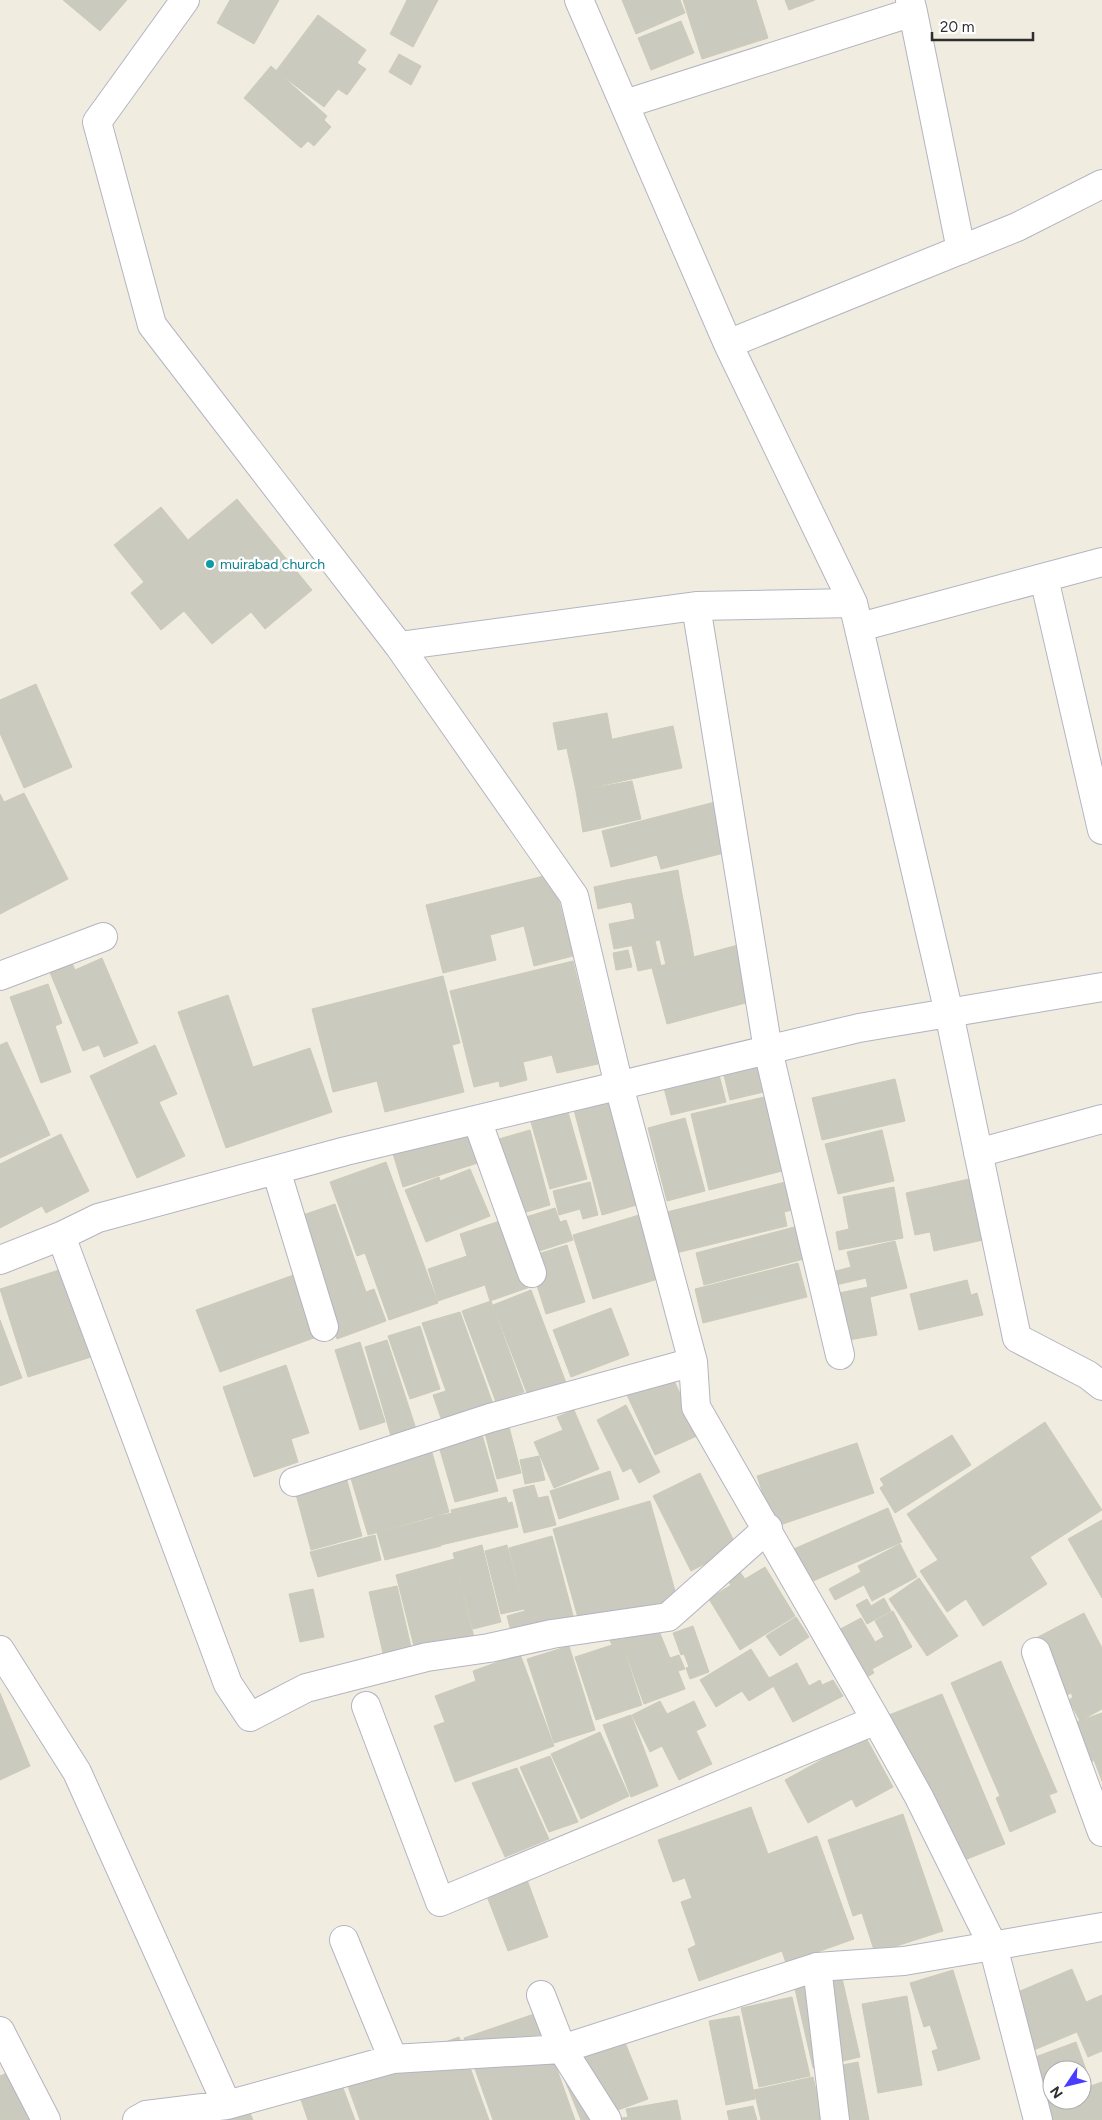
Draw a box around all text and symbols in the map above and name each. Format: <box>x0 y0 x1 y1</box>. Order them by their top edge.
scale bar <box>932 10 1033 42</box>
text: 20 m <box>940 18 974 36</box>
place label: muirabad church <box>220 556 325 573</box>
marker: muirabad church <box>204 558 216 570</box>
north arrow <box>1042 2060 1092 2110</box>
text: N <box>1047 2083 1067 2101</box>

